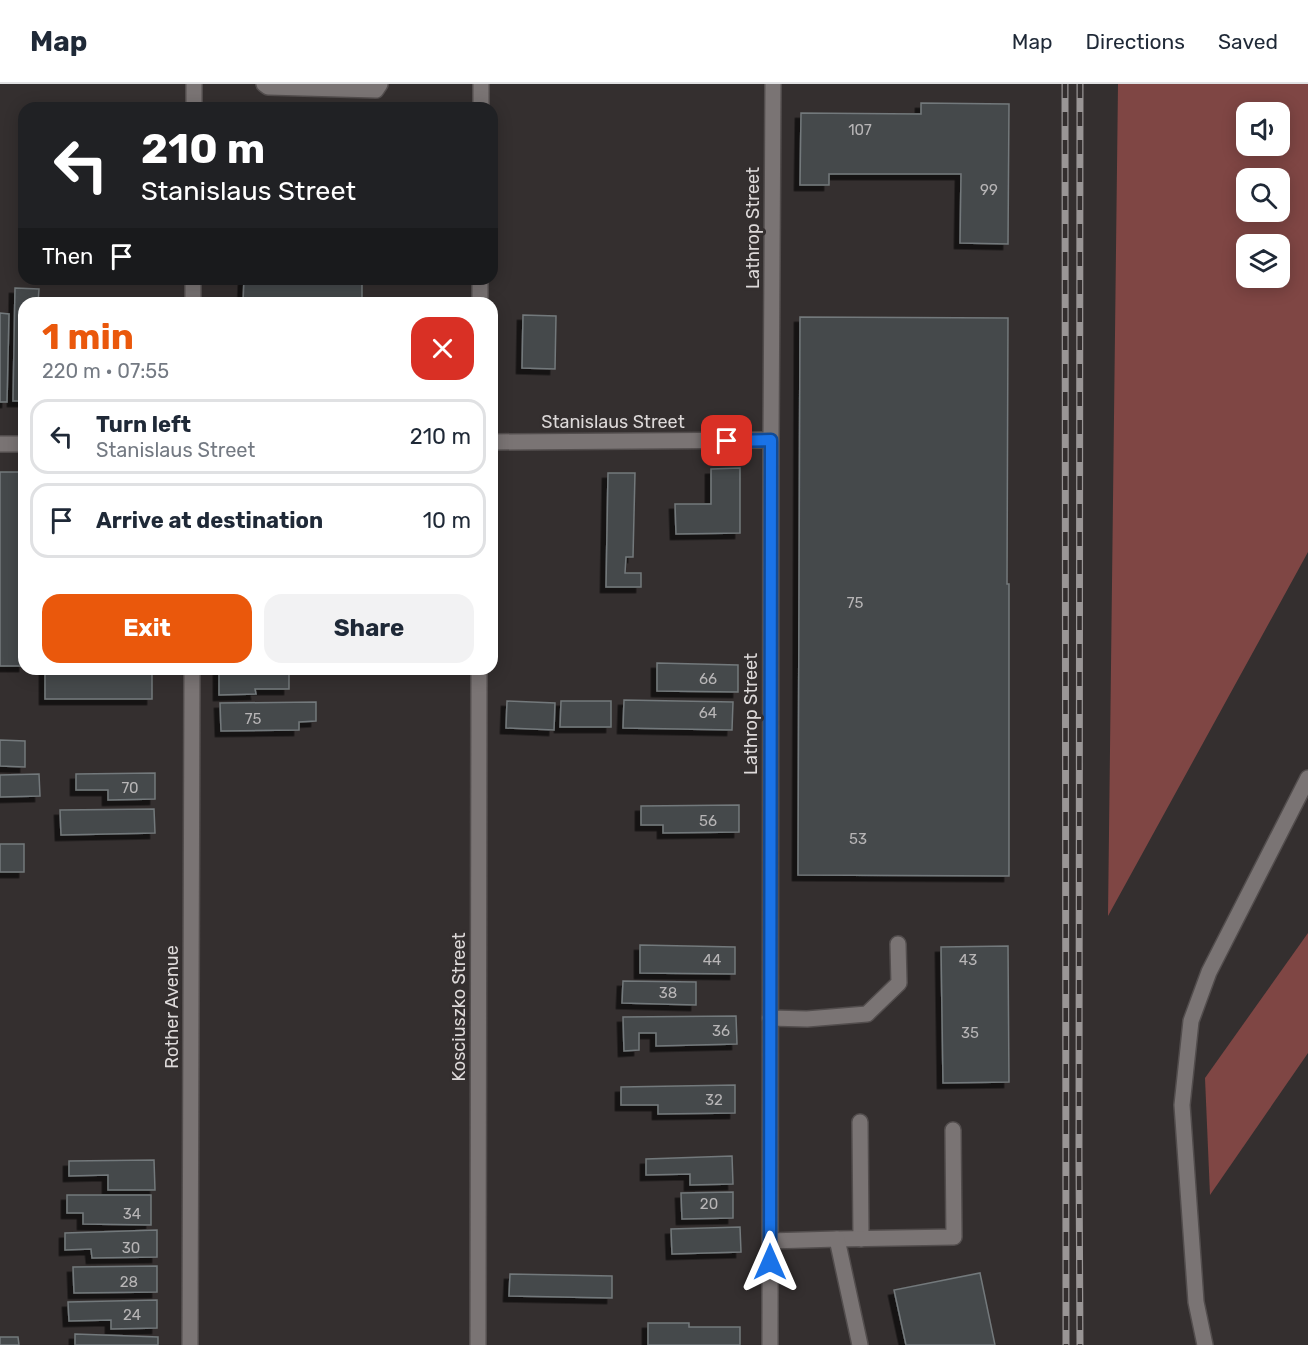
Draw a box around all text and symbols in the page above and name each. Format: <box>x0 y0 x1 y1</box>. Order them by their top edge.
text: Map <box>30 25 87 58</box>
text: Map <box>1012 29 1053 54</box>
text: Directions <box>1086 29 1185 54</box>
text: Saved <box>1218 29 1278 54</box>
map controls <box>1236 102 1290 288</box>
button: sound <box>1236 102 1290 156</box>
house number: 107 <box>848 121 872 139</box>
text: 210 m <box>141 124 265 174</box>
icon: left <box>42 126 120 204</box>
street label: Lathrop Street <box>742 167 764 289</box>
button: search <box>1236 168 1290 222</box>
text: Stanislaus Street <box>141 175 356 207</box>
house number: 99 <box>980 181 998 199</box>
button: layers <box>1236 234 1290 288</box>
icon: arrive <box>105 240 138 273</box>
text: Then <box>42 243 93 270</box>
text: 1 min <box>42 315 134 358</box>
button: close <box>411 317 474 380</box>
text: 220 m · 07:55 <box>42 359 169 383</box>
text: Turn left <box>96 411 191 438</box>
street label: Stanislaus Street <box>541 411 685 433</box>
pin <box>701 415 752 466</box>
icon: left <box>45 420 78 453</box>
text: 210 m <box>410 423 471 450</box>
icon: arrive <box>710 424 743 457</box>
text: Stanislaus Street <box>96 438 255 462</box>
icon: arrive <box>45 504 78 537</box>
text: Arrive at destination <box>96 507 323 534</box>
text: 10 m <box>423 507 471 534</box>
button: Exit <box>42 594 252 663</box>
button: Share <box>264 594 474 663</box>
house number: 75 <box>847 594 863 612</box>
street label: Lathrop Street <box>740 653 762 775</box>
house number: 66 <box>699 670 717 688</box>
house number: 64 <box>699 704 717 722</box>
house number: 75 <box>245 710 261 728</box>
house number: 70 <box>121 779 139 797</box>
house number: 56 <box>699 812 717 830</box>
house number: 53 <box>849 830 867 848</box>
street label: Kosciuszko Street <box>448 933 470 1081</box>
street label: Rother Avenue <box>161 945 183 1069</box>
house number: 44 <box>703 951 721 969</box>
house number: 43 <box>959 951 977 969</box>
house number: 38 <box>659 984 677 1002</box>
house number: 36 <box>712 1022 730 1040</box>
house number: 35 <box>961 1024 979 1042</box>
house number: 32 <box>705 1091 723 1109</box>
house number: 20 <box>700 1195 718 1213</box>
house number: 34 <box>123 1205 141 1223</box>
position arrow <box>738 1230 802 1294</box>
house number: 30 <box>122 1239 140 1257</box>
house number: 28 <box>120 1273 138 1291</box>
house number: 24 <box>123 1306 141 1324</box>

